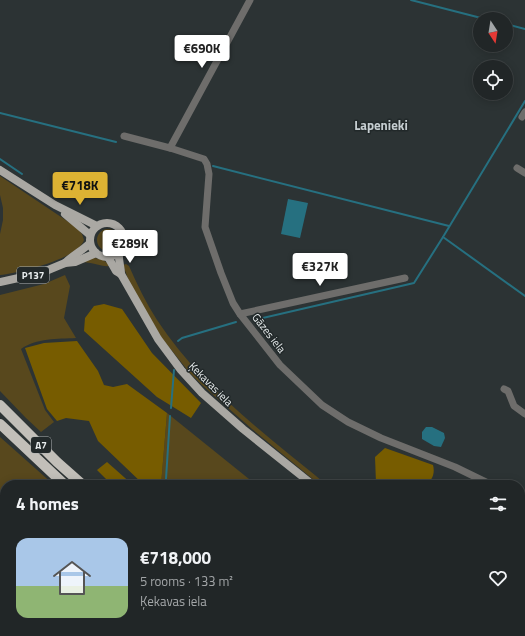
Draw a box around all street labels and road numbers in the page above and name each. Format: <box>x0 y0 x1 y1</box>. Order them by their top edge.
road number: P137 <box>17 267 49 283</box>
street label: Gāzes iela <box>248 310 290 357</box>
street label: Ķekavas iela <box>185 358 237 410</box>
road number: A7 <box>31 437 51 453</box>

